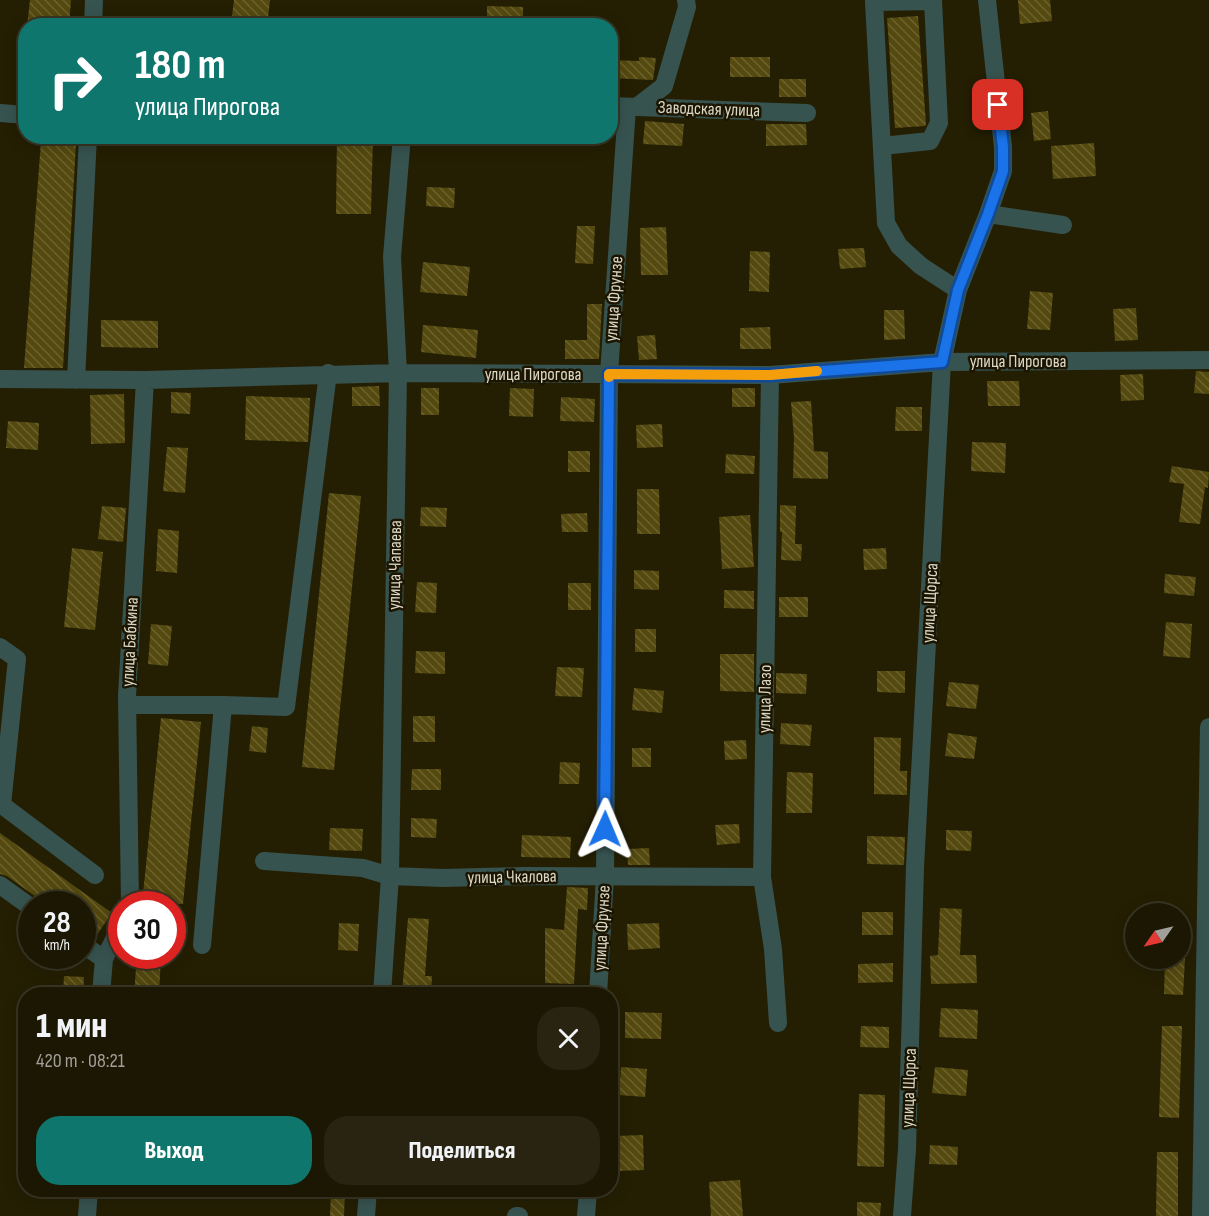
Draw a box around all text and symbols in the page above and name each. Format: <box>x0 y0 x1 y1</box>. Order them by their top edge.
text: 180 m <box>135 40 226 91</box>
icon: right <box>36 42 114 120</box>
pin <box>972 79 1023 130</box>
icon: arrive <box>981 88 1014 121</box>
text: улица Пирогова <box>135 91 280 123</box>
street label: Заводская улица <box>657 97 761 121</box>
street label: улица Фрунзе <box>601 256 627 342</box>
street label: улица Пирогова <box>970 351 1066 372</box>
street label: улица Пирогова <box>485 364 581 385</box>
street label: улица Чапаева <box>384 520 406 610</box>
street label: улица Щорса <box>917 563 943 643</box>
street label: улица Бабкина <box>117 597 143 687</box>
street label: улица Лазо <box>754 665 776 733</box>
position arrow <box>573 797 637 861</box>
street label: улица Чкалова <box>467 866 557 888</box>
street label: улица Фрунзе <box>589 885 615 971</box>
speed limit sign: 30 <box>108 891 186 969</box>
north arrow <box>1125 903 1191 969</box>
map controls <box>1125 903 1191 969</box>
text: 28 <box>43 905 71 941</box>
text: km/h <box>44 936 70 955</box>
text: 1 мин <box>36 1005 107 1048</box>
button: close <box>537 1007 600 1070</box>
street label: улица Щорса <box>897 1048 921 1128</box>
text: 420 m · 08:21 <box>36 1049 125 1073</box>
button: Выход <box>36 1116 312 1185</box>
button: Поделиться <box>324 1116 600 1185</box>

